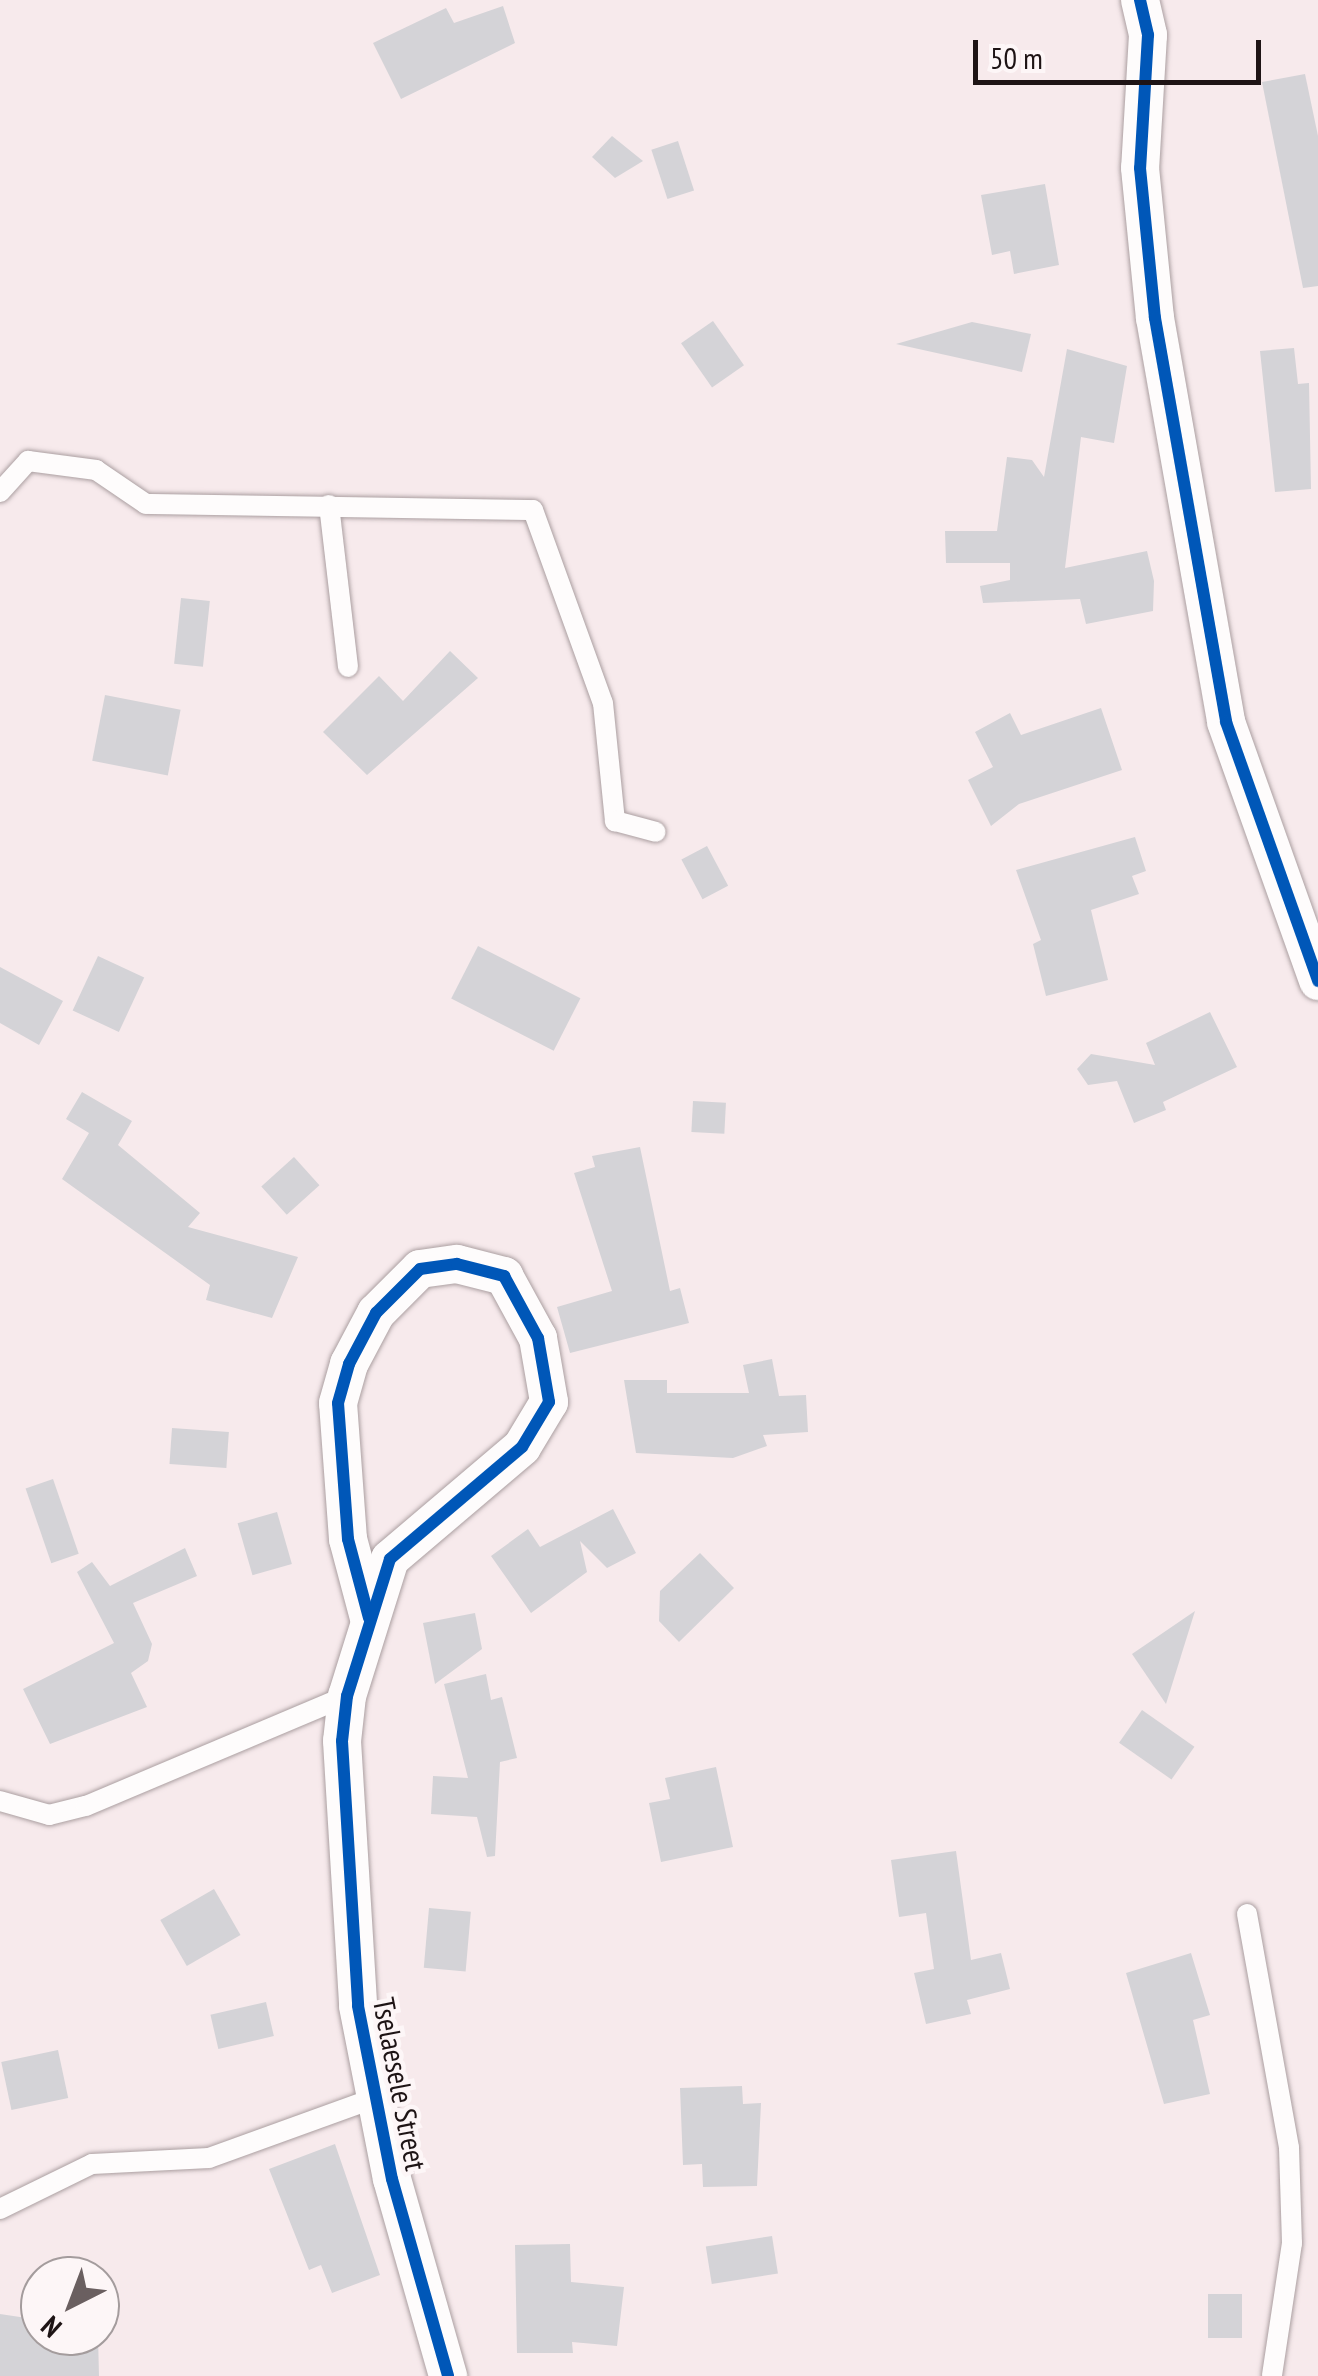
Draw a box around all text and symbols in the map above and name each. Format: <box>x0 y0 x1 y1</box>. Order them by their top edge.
scale bar <box>978 20 1266 82</box>
text: 50 m <box>990 38 1043 77</box>
street label: Tselaesele Street <box>366 1995 434 2173</box>
north arrow <box>20 2256 120 2356</box>
text: N <box>33 2308 69 2346</box>

